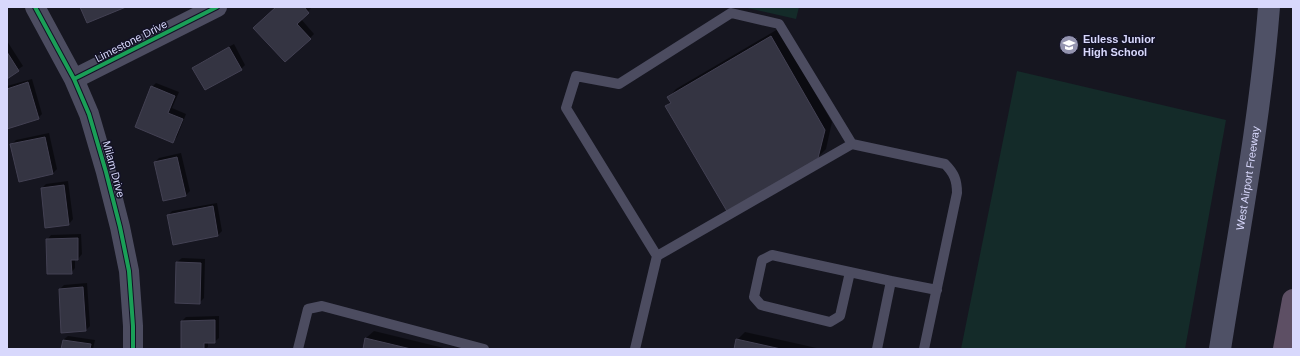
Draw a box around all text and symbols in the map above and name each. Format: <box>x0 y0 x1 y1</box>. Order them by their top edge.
street label: Limestone Drive <box>93 18 169 64</box>
place label: Euless Junior High School <box>1083 33 1156 58</box>
school or university icon: Euless Junior High School <box>1058 34 1080 56</box>
street label: West Airport Freeway <box>1234 125 1262 231</box>
street label: Milam Drive <box>101 139 127 199</box>

